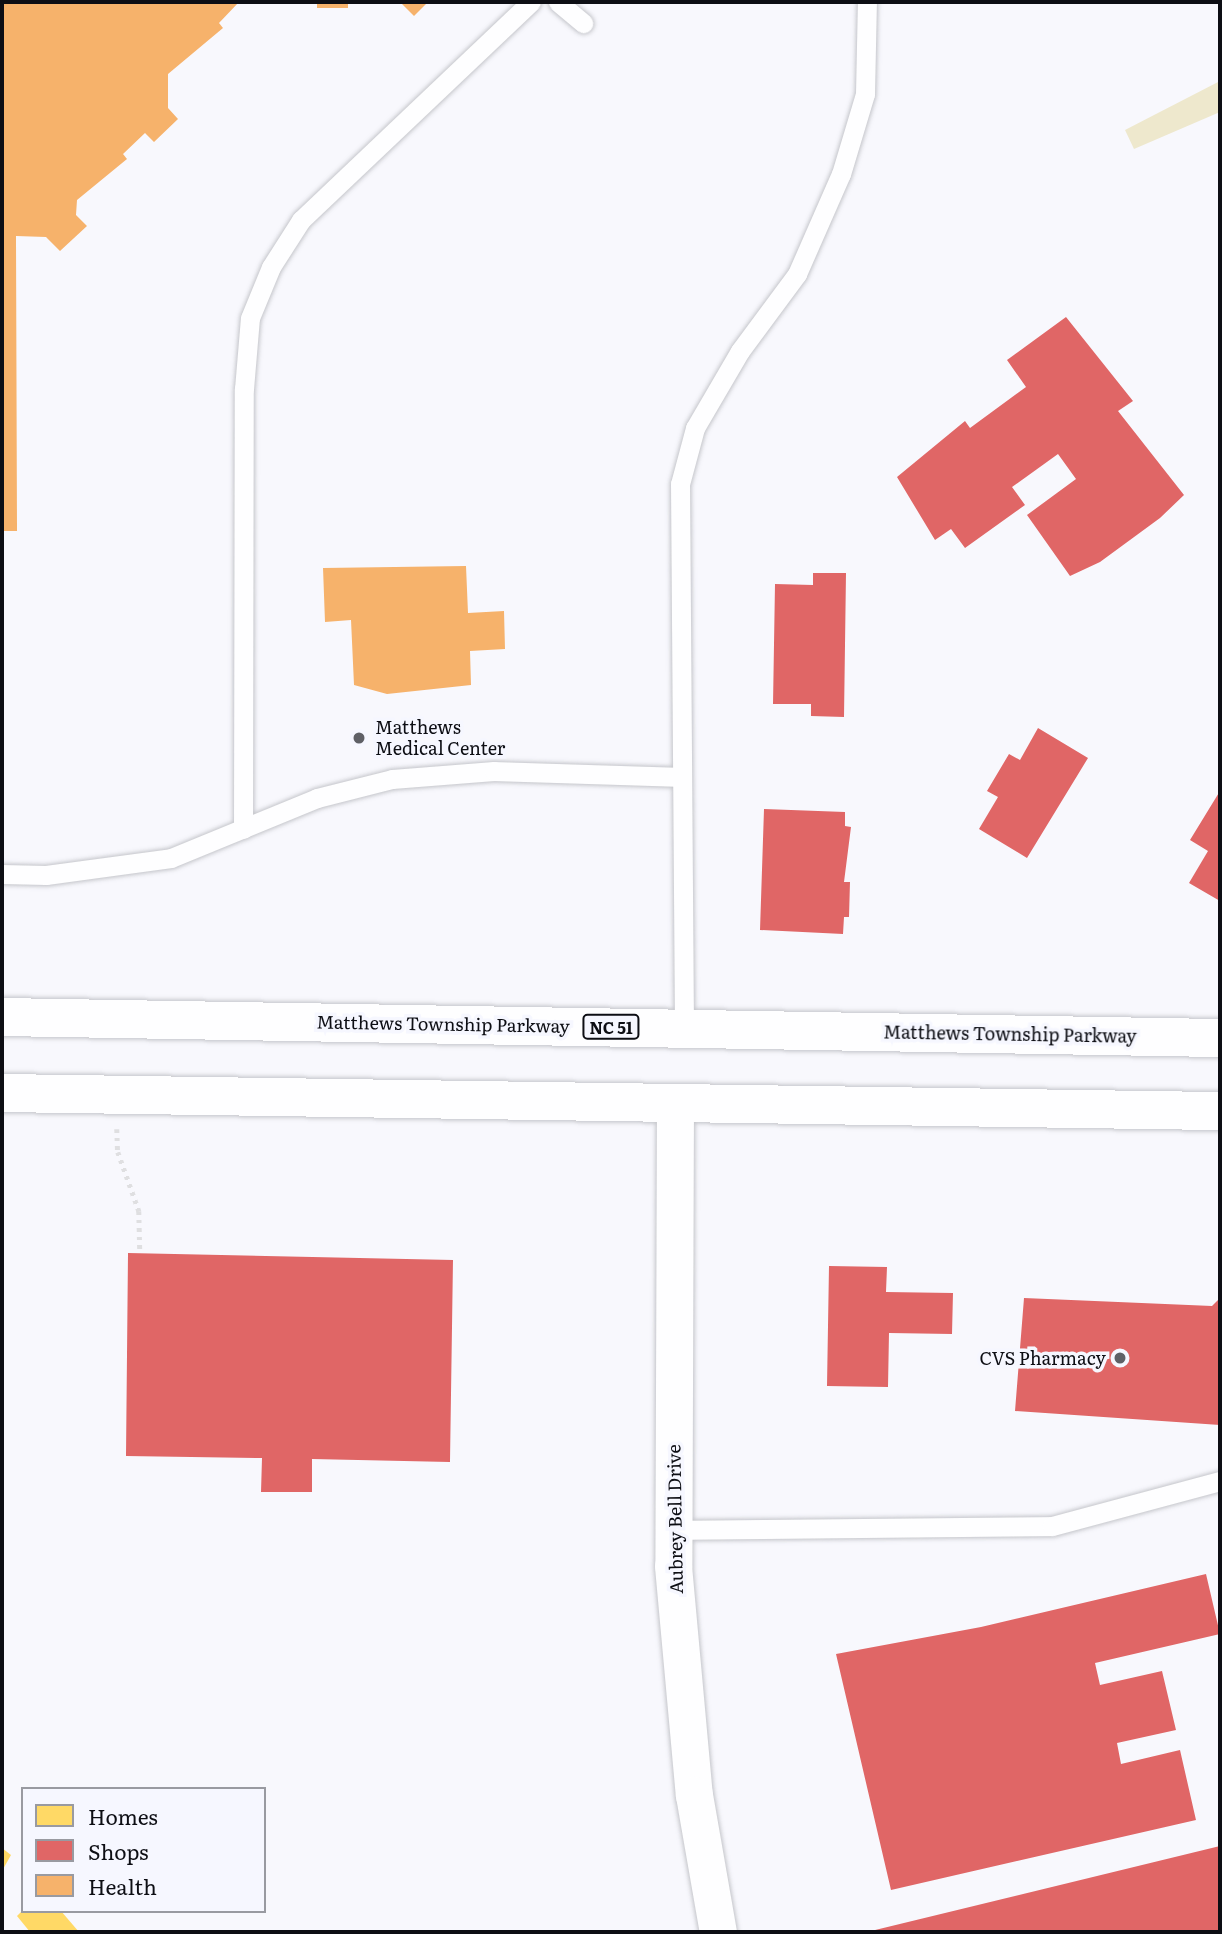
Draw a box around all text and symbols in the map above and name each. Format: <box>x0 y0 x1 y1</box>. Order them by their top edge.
place label: Matthews Medical Center <box>375 717 505 760</box>
marker: Matthews Medical Center <box>349 728 369 748</box>
street label: Matthews Township Parkway <box>316 1011 570 1037</box>
road number: NC 51 <box>581 1015 641 1040</box>
street label: Matthews Township Parkway <box>883 1021 1137 1047</box>
place label: CVS Pharmacy <box>979 1347 1106 1369</box>
marker: CVS Pharmacy <box>1112 1350 1128 1366</box>
street label: Aubrey Bell Drive <box>663 1444 687 1594</box>
legend <box>21 1787 266 1913</box>
text: Homes <box>88 1800 158 1831</box>
text: Shops <box>88 1835 149 1866</box>
text: Health <box>88 1870 157 1901</box>

